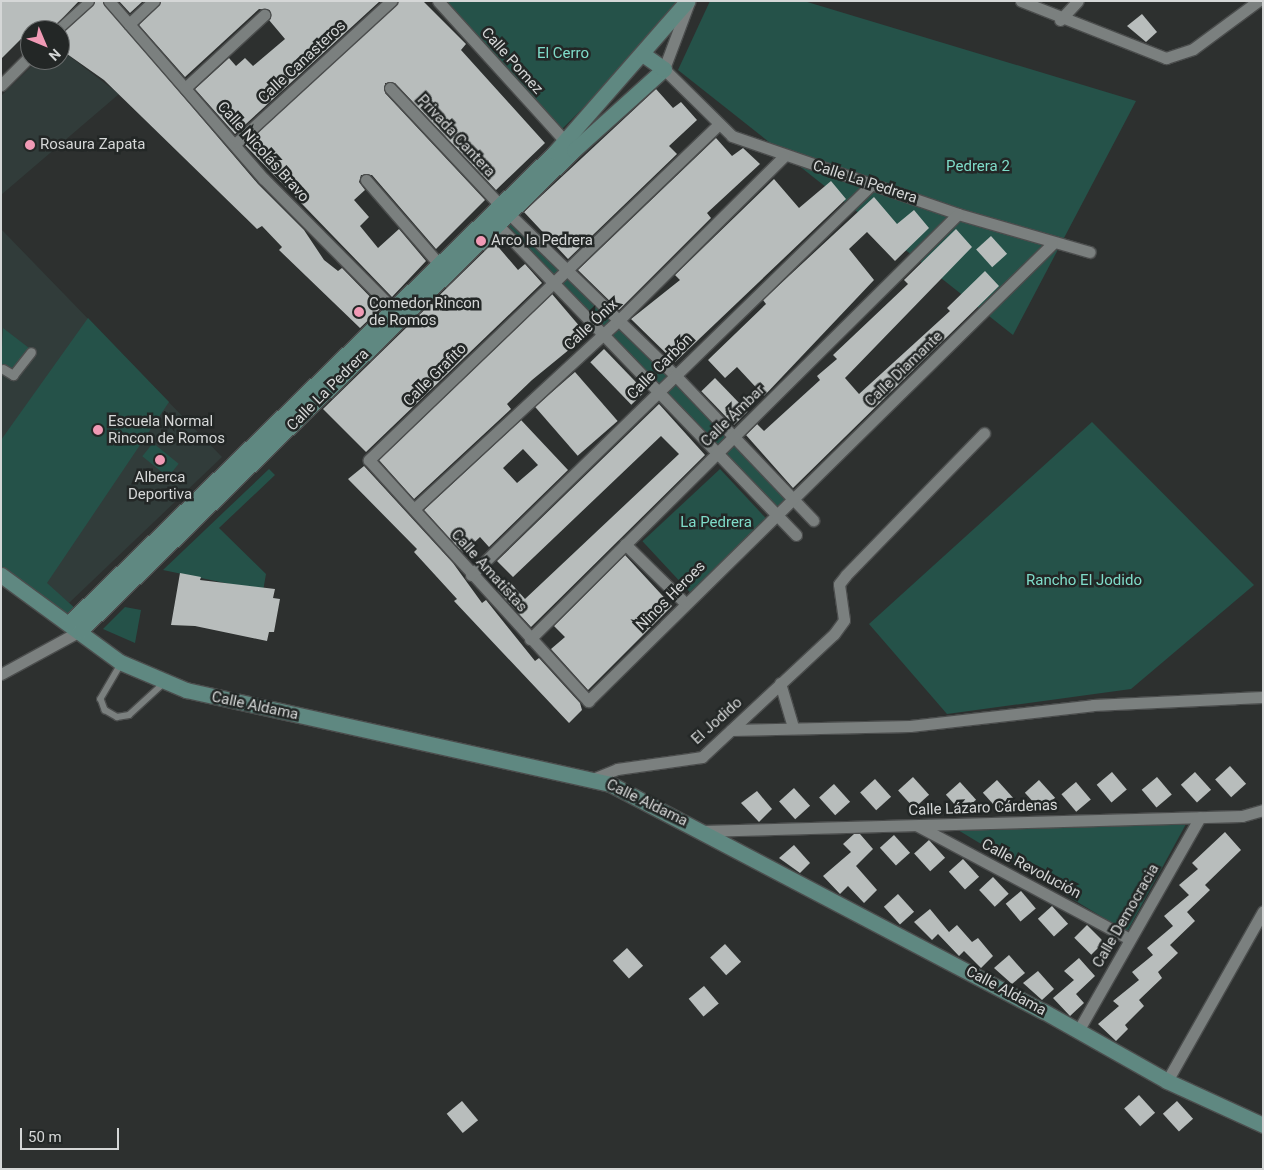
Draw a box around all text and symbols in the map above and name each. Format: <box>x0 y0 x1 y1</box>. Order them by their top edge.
street label: Calle Canasteros <box>255 17 349 107</box>
north arrow <box>20 20 70 70</box>
street label: Calle Pomez <box>477 24 547 98</box>
park label: El Cerro <box>537 45 589 63</box>
text: N <box>46 46 64 64</box>
street label: Privada Cantera <box>413 91 499 181</box>
street label: Calle Nicolás Bravo <box>213 98 313 206</box>
place label: Rosaura Zapata <box>40 136 145 154</box>
marker: Rosaura Zapata <box>24 139 36 151</box>
street label: Calle La Pedrera <box>811 157 919 207</box>
park label: Pedrera 2 <box>946 158 1010 176</box>
place label: Arco la Pedrera <box>491 232 593 250</box>
marker: Arco la Pedrera <box>475 235 487 247</box>
place label: Comedor Rincon de Romos <box>369 294 480 329</box>
street label: Calle Ónix <box>561 296 621 354</box>
marker: Comedor Rincon de Romos <box>353 306 365 318</box>
street label: Calle Diamante <box>861 327 947 411</box>
street label: Calle Carbón <box>624 331 696 403</box>
street label: Calle Grafito <box>400 340 470 410</box>
street label: Calle La Pedrera <box>283 345 373 435</box>
street label: Calle Ámbar <box>697 381 769 451</box>
place label: Escuela Normal Rincon de Romos <box>108 412 225 447</box>
marker: Escuela Normal Rincon de Romos <box>92 424 104 436</box>
marker: Alberca Deportiva <box>154 454 166 466</box>
place label: Alberca Deportiva <box>128 468 192 503</box>
park label: La Pedrera <box>680 514 752 532</box>
street label: Calle Amatistas <box>447 526 531 616</box>
street label: Ninos Heroes <box>633 558 709 634</box>
park label: Rancho El Jodido <box>1026 572 1142 590</box>
street label: Calle Aldama <box>210 688 300 724</box>
street label: El Jodido <box>688 694 746 748</box>
street label: Calle Aldama <box>603 776 691 830</box>
street label: Calle Lázaro Cárdenas <box>908 796 1058 820</box>
street label: Calle Revolución <box>978 835 1084 903</box>
street label: Calle Democracia <box>1089 861 1163 971</box>
street label: Calle Aldama <box>963 962 1049 1020</box>
scale bar <box>22 1118 121 1150</box>
text: 50 m <box>28 1128 62 1146</box>

